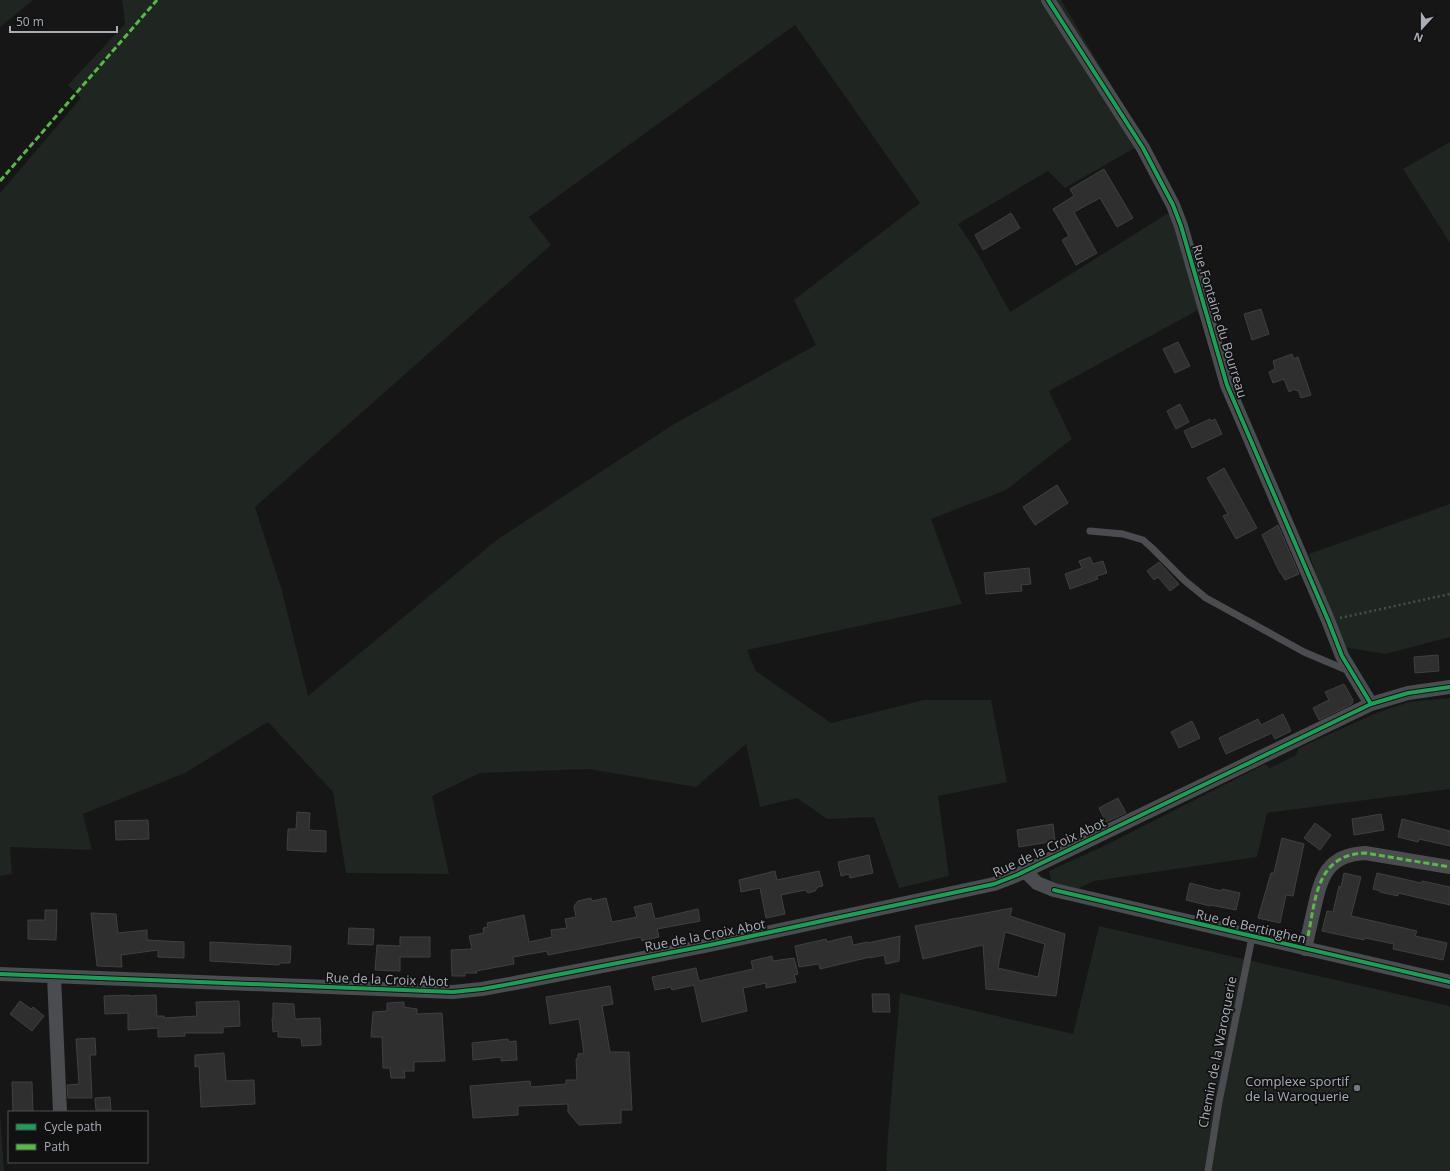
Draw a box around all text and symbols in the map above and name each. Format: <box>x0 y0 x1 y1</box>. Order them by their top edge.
scale bar <box>10 8 117 34</box>
north arrow <box>1402 8 1442 48</box>
text: 50 m <box>16 13 44 30</box>
text: N <box>1411 29 1425 46</box>
street label: Rue Fontaine du Bourreau <box>1188 242 1252 400</box>
street label: Rue de la Croix Abot <box>990 813 1109 881</box>
street label: Rue de Bertinghen <box>1194 905 1308 947</box>
street label: Rue de la Croix Abot <box>643 914 767 956</box>
street label: Rue de la Croix Abot <box>325 968 449 990</box>
street label: Chemin de la Waroquerie <box>1193 975 1241 1129</box>
place label: Complexe sportif de la Waroquerie <box>1245 1072 1350 1105</box>
marker: Complexe sportif de la Waroquerie <box>1352 1083 1362 1093</box>
legend <box>8 1111 148 1163</box>
text: Cycle path <box>44 1118 102 1135</box>
text: Path <box>44 1138 70 1155</box>

